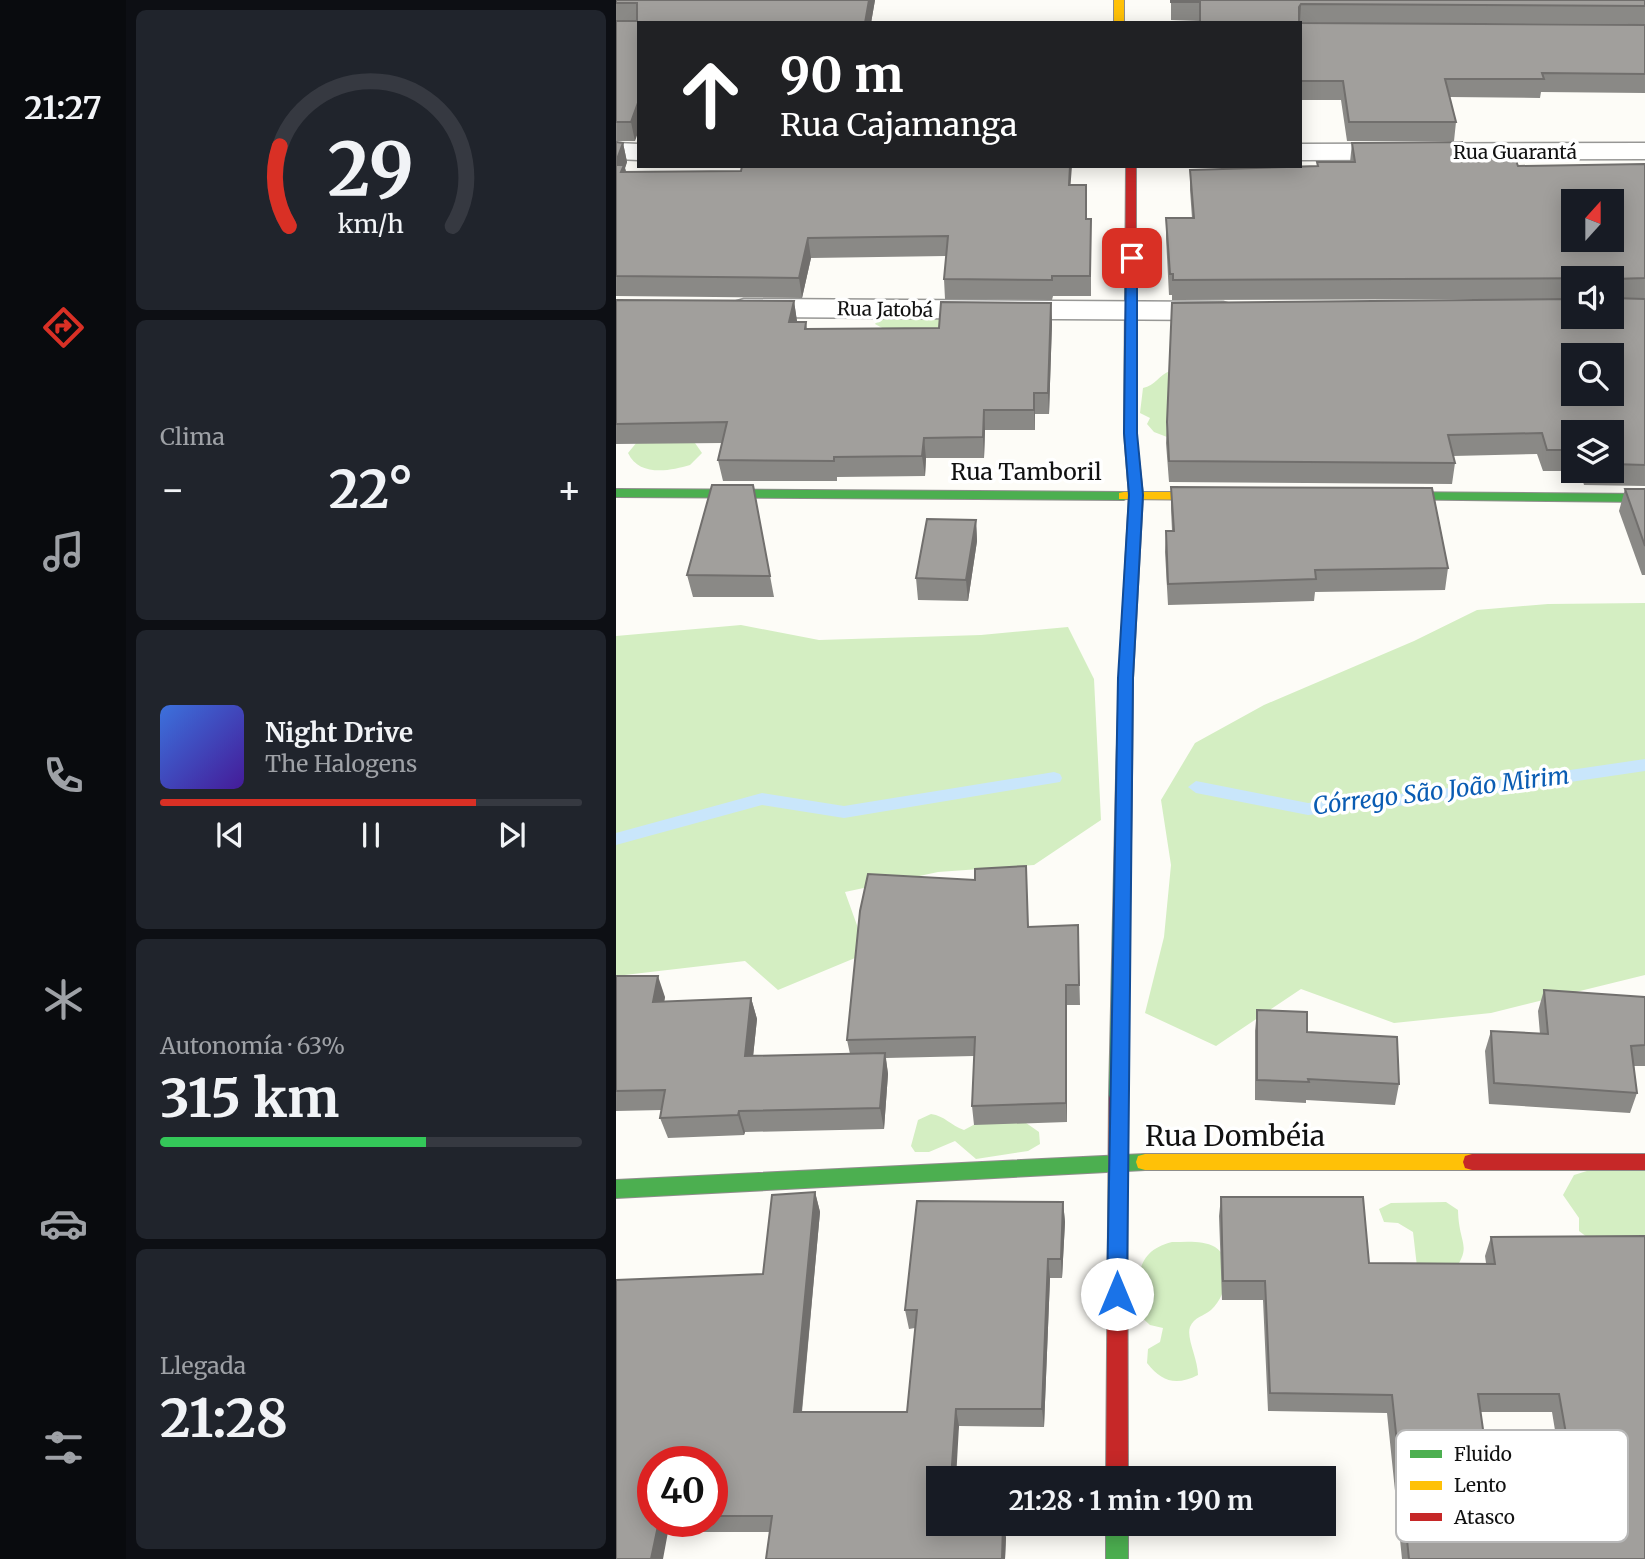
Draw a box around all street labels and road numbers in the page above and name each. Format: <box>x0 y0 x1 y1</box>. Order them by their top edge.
street label: Rua Guarantá <box>1453 140 1577 164</box>
street label: Rua Jatobá <box>837 296 933 322</box>
street label: Rua Tamboril <box>950 457 1102 486</box>
street label: Rua Dombéia <box>1145 1118 1325 1154</box>

